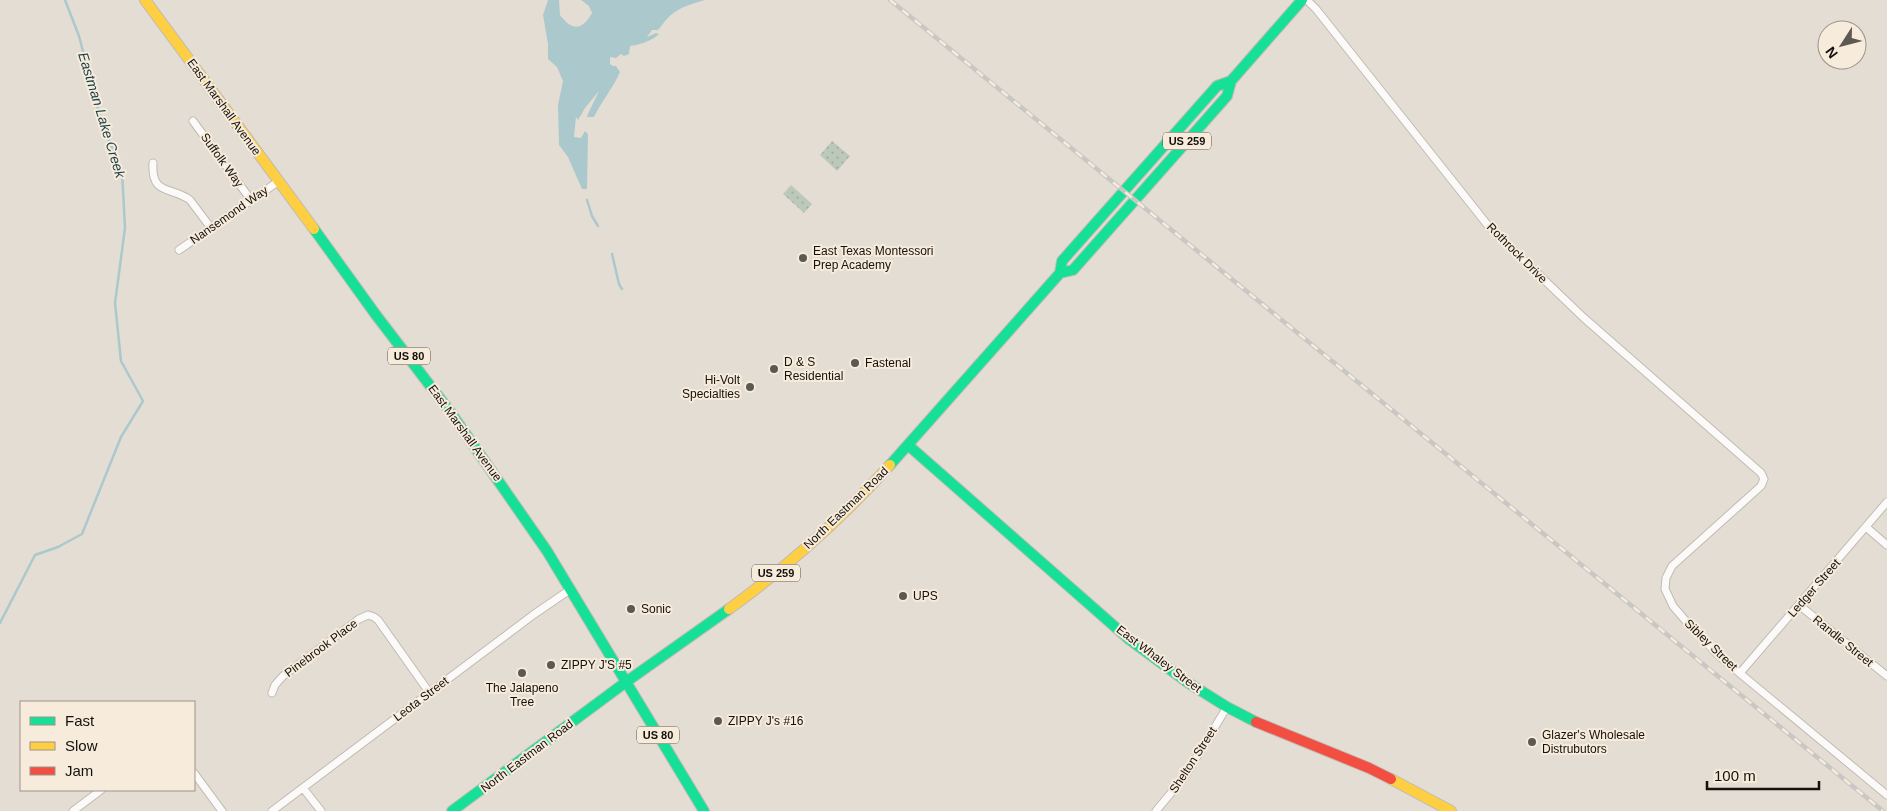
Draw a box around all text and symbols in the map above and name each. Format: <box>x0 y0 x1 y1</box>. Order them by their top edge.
north arrow <box>1817 20 1867 70</box>
text: N <box>1822 44 1841 61</box>
water label: Eastman Lake Creek <box>75 50 129 181</box>
street label: East Marshall Avenue <box>184 56 264 158</box>
street label: Suffolk Way <box>198 130 246 190</box>
road number: US 259 <box>1163 132 1211 150</box>
street label: Nansemond Way <box>187 183 271 247</box>
street label: Rothrock Drive <box>1484 220 1550 286</box>
place label: East Texas Montessori Prep Academy <box>813 244 934 272</box>
marker: East Texas Montessori Prep Academy <box>797 252 809 264</box>
road number: US 80 <box>388 348 430 364</box>
place label: D & S Residential <box>784 355 843 383</box>
place label: Fastenal <box>865 356 911 370</box>
marker: Fastenal <box>849 357 861 369</box>
marker: D & S Residential <box>768 363 780 375</box>
place label: Hi-Volt Specialties <box>682 373 741 401</box>
marker: Hi-Volt Specialties <box>744 381 756 393</box>
street label: East Marshall Avenue <box>425 382 505 484</box>
street label: North Eastman Road <box>801 464 891 552</box>
street label: Ledger Street <box>1785 555 1844 620</box>
road number: US 259 <box>752 564 800 582</box>
place label: UPS <box>913 589 938 603</box>
marker: UPS <box>897 590 909 602</box>
place label: Sonic <box>641 602 671 616</box>
marker: Sonic <box>625 603 637 615</box>
street label: Randle Street <box>1810 612 1876 670</box>
street label: Pinebrook Place <box>282 616 360 680</box>
street label: Sibley Street <box>1682 616 1741 674</box>
street label: East Whaley Street <box>1114 623 1205 696</box>
place label: ZIPPY J'S #5 <box>561 658 632 672</box>
marker: ZIPPY J'S #5 <box>545 659 557 671</box>
marker: The Jalapeno Tree <box>516 667 528 679</box>
street label: Leota Street <box>391 673 452 724</box>
place label: The Jalapeno Tree <box>486 681 559 709</box>
legend <box>20 701 195 791</box>
text: Fast <box>65 712 95 729</box>
place label: ZIPPY J's #16 <box>728 714 804 728</box>
marker: ZIPPY J's #16 <box>712 715 724 727</box>
street label: North Eastman Road <box>478 717 576 795</box>
street label: Shelton Street <box>1166 724 1220 796</box>
road number: US 80 <box>637 726 679 744</box>
place label: Glazer's Wholesale Distrubutors <box>1542 728 1645 756</box>
marker: Glazer's Wholesale Distrubutors <box>1526 736 1538 748</box>
text: Slow <box>65 737 98 754</box>
scale bar <box>1707 758 1820 790</box>
text: Jam <box>65 762 93 779</box>
text: 100 m <box>1714 767 1756 784</box>

